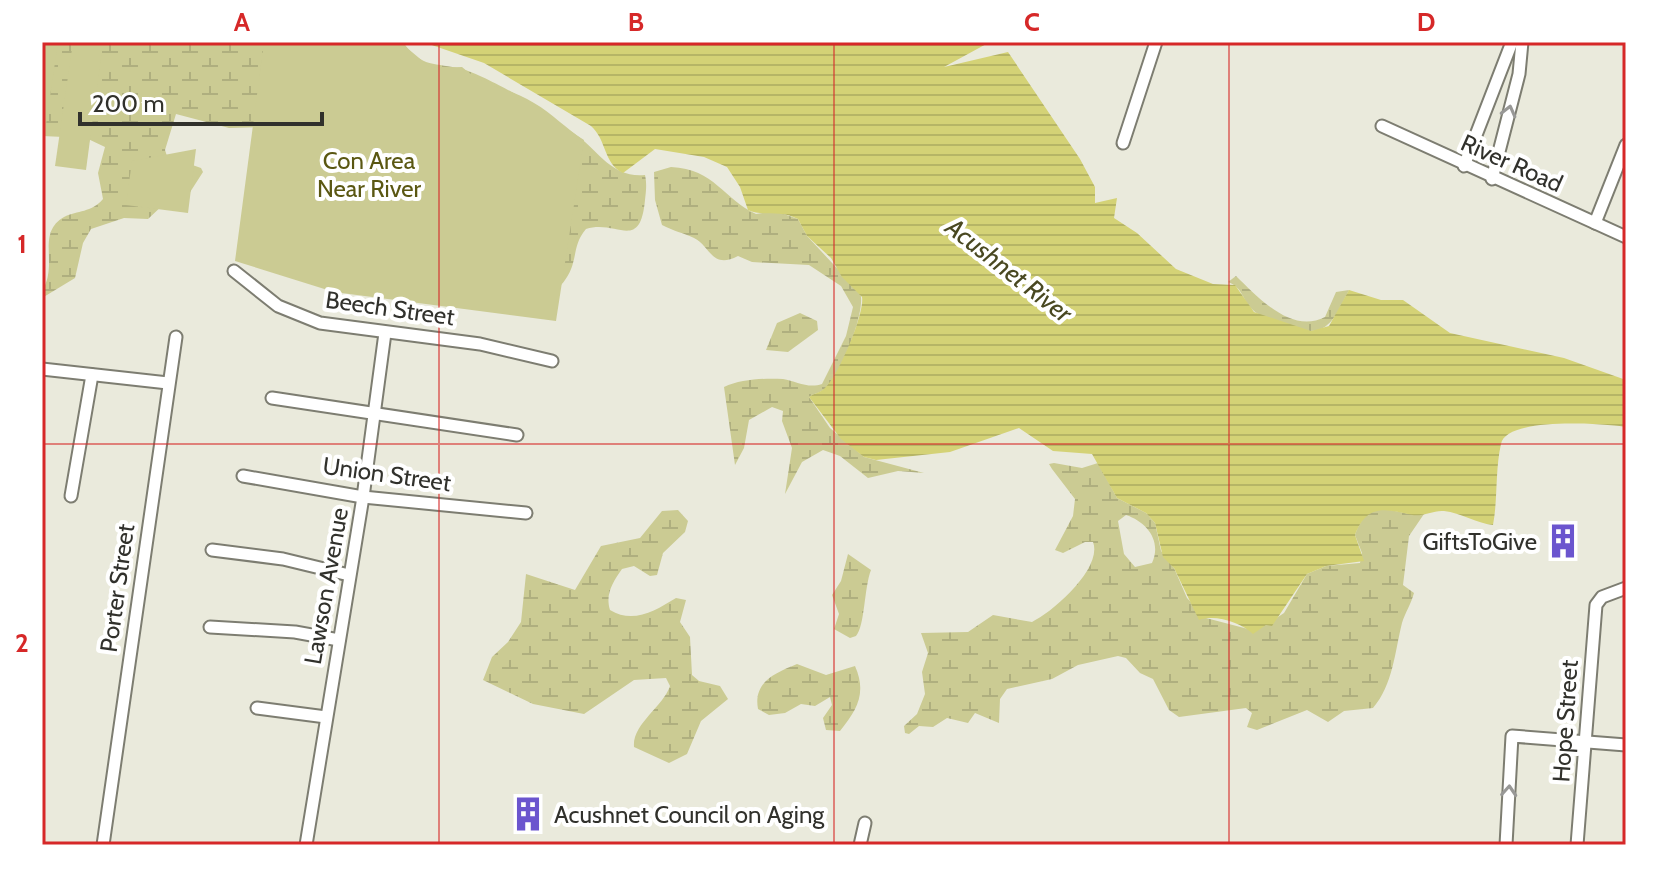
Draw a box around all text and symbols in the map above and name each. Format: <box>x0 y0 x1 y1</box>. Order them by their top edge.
text: A <box>234 6 251 38</box>
text: B <box>628 6 644 38</box>
text: C <box>1024 6 1040 38</box>
text: D <box>1417 6 1435 38</box>
scale bar <box>80 76 322 126</box>
text: 200 m <box>92 89 165 118</box>
one-way arrow <box>1500 104 1517 118</box>
street label: River Road <box>1457 128 1567 198</box>
park label: Con Area Near River <box>317 146 422 203</box>
water label: Acushnet River <box>939 210 1079 330</box>
text: 1 <box>17 228 27 260</box>
street label: Beech Street <box>324 285 456 331</box>
street label: Union Street <box>321 451 453 497</box>
street label: Lawson Avenue <box>298 505 354 667</box>
street label: Porter Street <box>94 522 140 654</box>
building icon: GiftsToGive <box>1544 522 1582 560</box>
place label: GiftsToGive <box>1422 527 1537 556</box>
text: 2 <box>15 627 29 659</box>
street label: Hope Street <box>1546 659 1584 783</box>
one-way arrow <box>1500 784 1517 797</box>
building icon: Acushnet Council on Aging <box>509 795 547 833</box>
place label: Acushnet Council on Aging <box>554 800 825 829</box>

